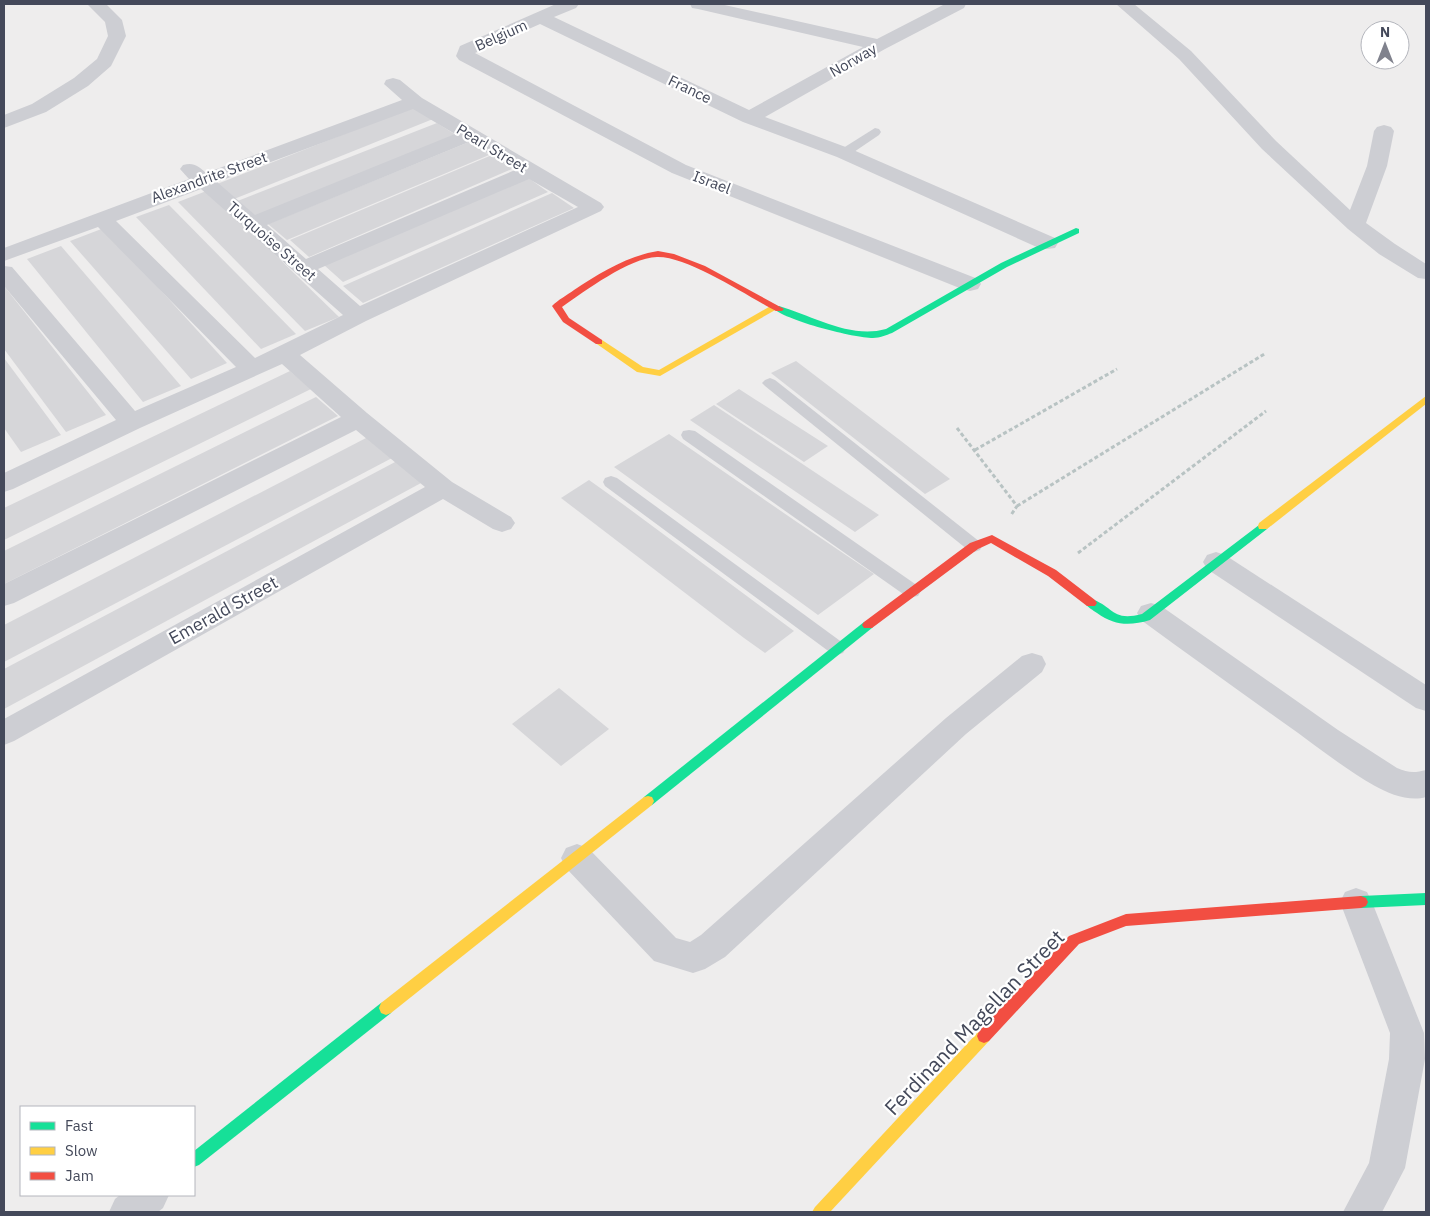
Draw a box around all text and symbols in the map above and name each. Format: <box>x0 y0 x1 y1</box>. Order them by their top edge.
street label: Belgium <box>472 15 530 55</box>
north arrow <box>1360 20 1410 70</box>
text: N <box>1380 23 1390 41</box>
street label: Norway <box>826 39 880 81</box>
street label: France <box>665 70 715 108</box>
street label: Pearl Street <box>453 119 531 177</box>
street label: Alexandrite Street <box>148 147 270 207</box>
street label: Israel <box>690 166 734 198</box>
street label: Turquoise Street <box>224 197 320 285</box>
street label: Emerald Street <box>164 571 282 649</box>
street label: Ferdinand Magellan Street <box>878 923 1070 1121</box>
legend <box>20 1106 195 1196</box>
text: Fast <box>65 1116 93 1135</box>
text: Slow <box>65 1141 98 1160</box>
text: Jam <box>65 1166 94 1185</box>

